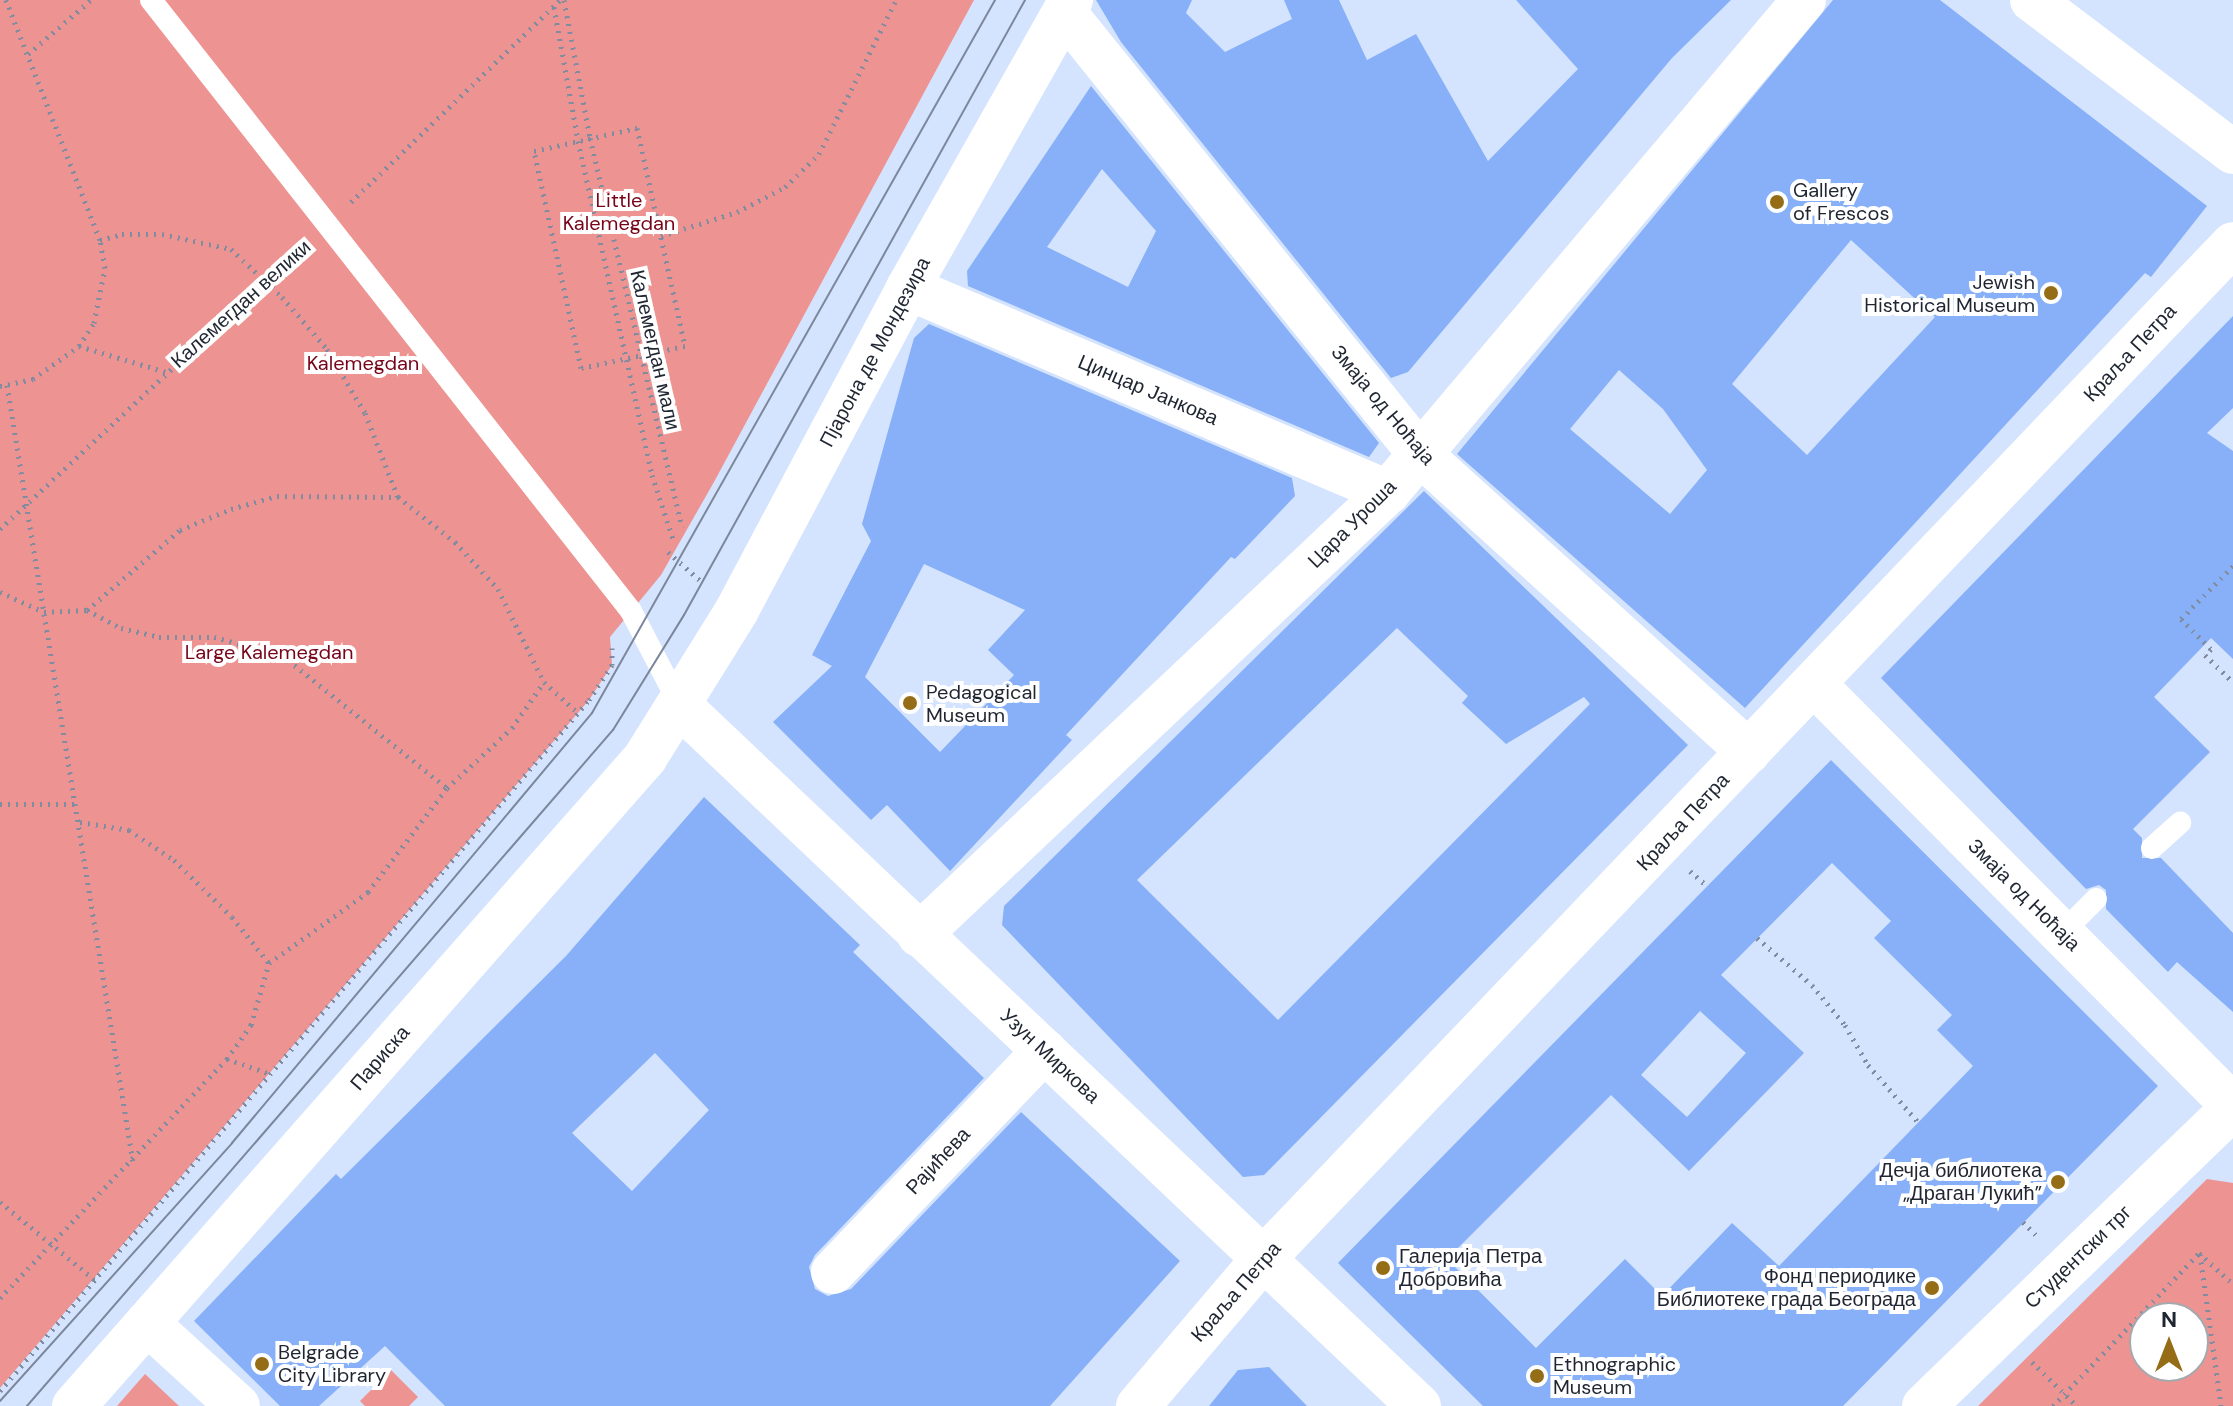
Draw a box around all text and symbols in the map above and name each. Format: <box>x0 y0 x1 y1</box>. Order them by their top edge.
place label: Gallery of Frescos <box>1793 178 1889 225</box>
park label: Little Kalemegdan <box>563 188 675 235</box>
marker: Gallery of Frescos <box>1768 193 1786 211</box>
street label: Калемегдан велики <box>166 235 316 373</box>
street label: Пјарона де Мондезира <box>815 253 935 451</box>
street label: Калемегдан мали <box>625 268 685 432</box>
place label: Jewish Historical Museum <box>1864 270 2035 317</box>
marker: Jewish Historical Museum <box>2042 284 2060 302</box>
street label: Краља Петра <box>2079 299 2181 407</box>
street label: Змаја од Ноћаја <box>1326 340 1440 470</box>
street label: Цинцар Јанкова <box>1074 350 1222 430</box>
park label: Kalemegdan <box>307 351 419 375</box>
street label: Цара Уроша <box>1303 475 1401 573</box>
park label: Large Kalemegdan <box>185 640 353 664</box>
place label: Pedagogical Museum <box>926 680 1037 727</box>
marker: Pedagogical Museum <box>901 694 919 712</box>
street label: Краља Петра <box>1632 768 1734 876</box>
street label: Змаја од Ноћаја <box>1963 834 2085 956</box>
street label: Узун Миркова <box>995 1004 1105 1108</box>
street label: Париска <box>345 1021 415 1095</box>
street label: Рајићева <box>901 1122 975 1200</box>
place label: Дечја библиотека „Драган Лукић” <box>1880 1158 2042 1205</box>
marker: Дечја библиотека „Драган Лукић” <box>2049 1173 2067 1191</box>
street label: Студентски трг <box>2020 1200 2136 1314</box>
street label: Краља Петра <box>1186 1237 1286 1347</box>
place label: Галерија Петра Добровића <box>1399 1244 1542 1291</box>
marker: Галерија Петра Добровића <box>1374 1259 1392 1277</box>
place label: Фонд периодике Библиотеке града Београда <box>1657 1264 1916 1311</box>
marker: Фонд периодике Библиотеке града Београда <box>1923 1279 1941 1297</box>
north arrow <box>2129 1302 2209 1382</box>
text: N <box>2161 1305 2177 1334</box>
place label: Belgrade City Library <box>278 1340 386 1387</box>
place label: Ethnographic Museum <box>1553 1352 1676 1399</box>
marker: Belgrade City Library <box>253 1355 271 1373</box>
marker: Ethnographic Museum <box>1528 1367 1546 1385</box>

